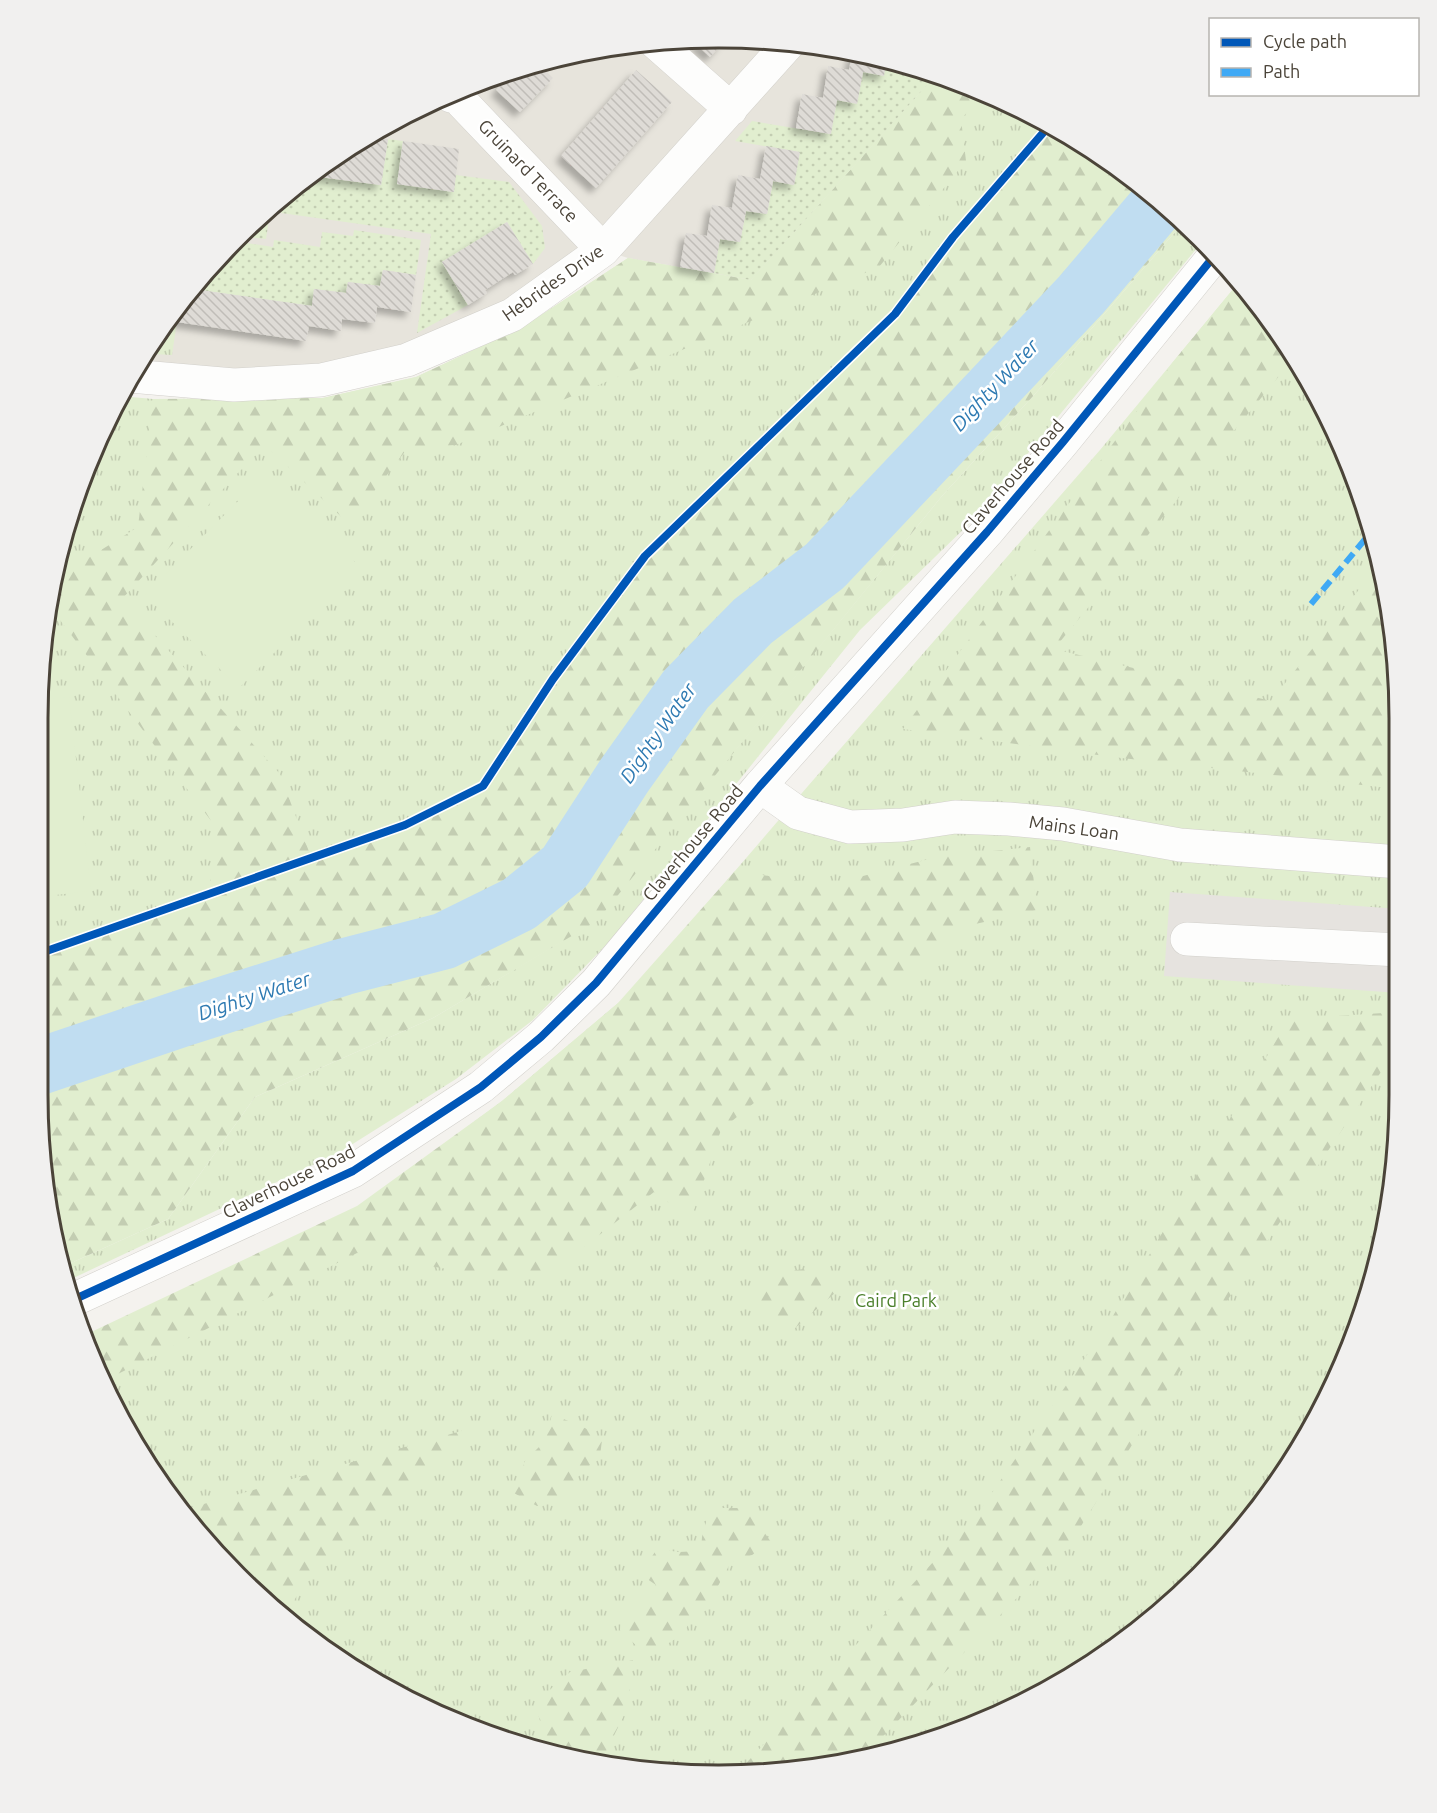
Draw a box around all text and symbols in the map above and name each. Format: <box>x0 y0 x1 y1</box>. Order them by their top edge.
legend <box>1209 18 1419 96</box>
text: Cycle path <box>1263 31 1347 51</box>
text: Path <box>1263 61 1300 81</box>
street label: Gruinard Terrace <box>475 115 583 226</box>
street label: Hebrides Drive <box>498 240 607 325</box>
water label: Dighty Water <box>946 333 1044 435</box>
street label: Claverhouse Road <box>957 415 1067 538</box>
water label: Dighty Water <box>615 677 701 787</box>
street label: Claverhouse Road <box>638 780 746 904</box>
street label: Mains Loan <box>1028 811 1120 843</box>
water label: Dighty Water <box>195 966 314 1024</box>
street label: Claverhouse Road <box>219 1140 358 1222</box>
park label: Caird Park <box>855 1290 937 1310</box>

